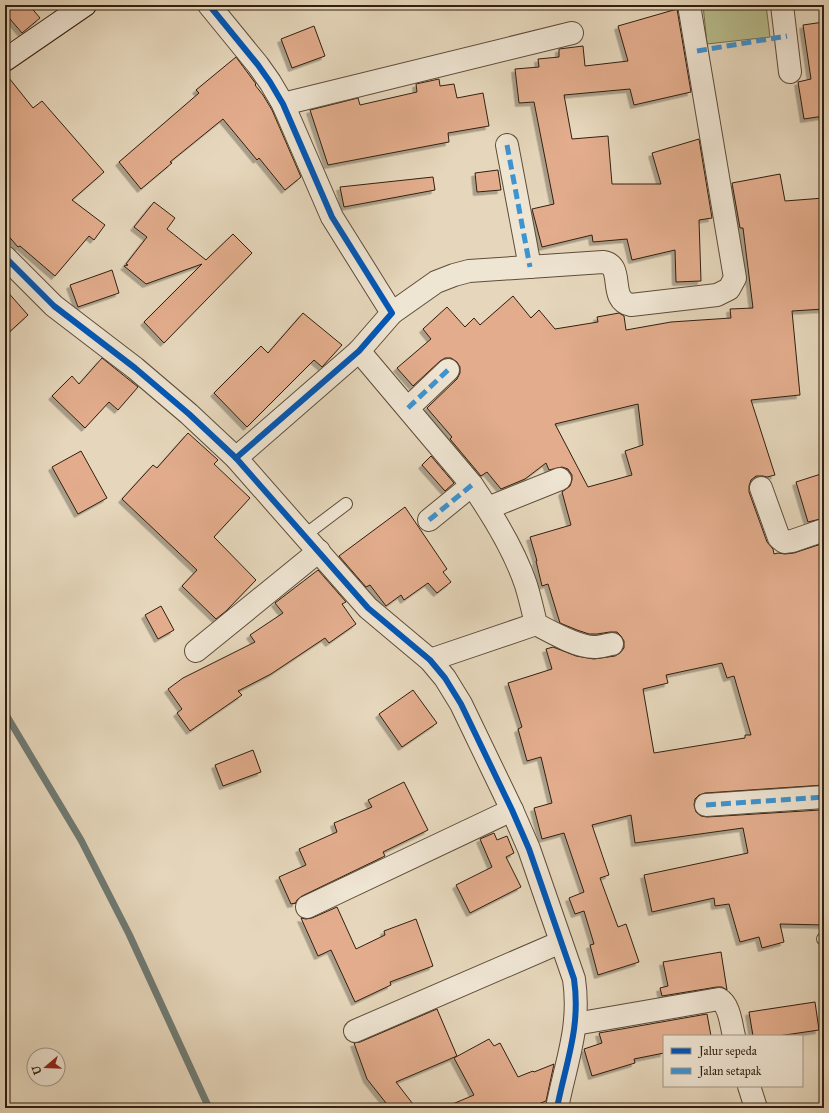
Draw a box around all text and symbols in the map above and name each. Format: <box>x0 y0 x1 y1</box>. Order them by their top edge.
legend <box>663 1035 803 1087</box>
text: Jalur sepeda <box>697 1044 758 1059</box>
north arrow <box>26 1047 66 1087</box>
text: U <box>29 1064 45 1076</box>
text: Jalan setapak <box>697 1064 762 1079</box>

